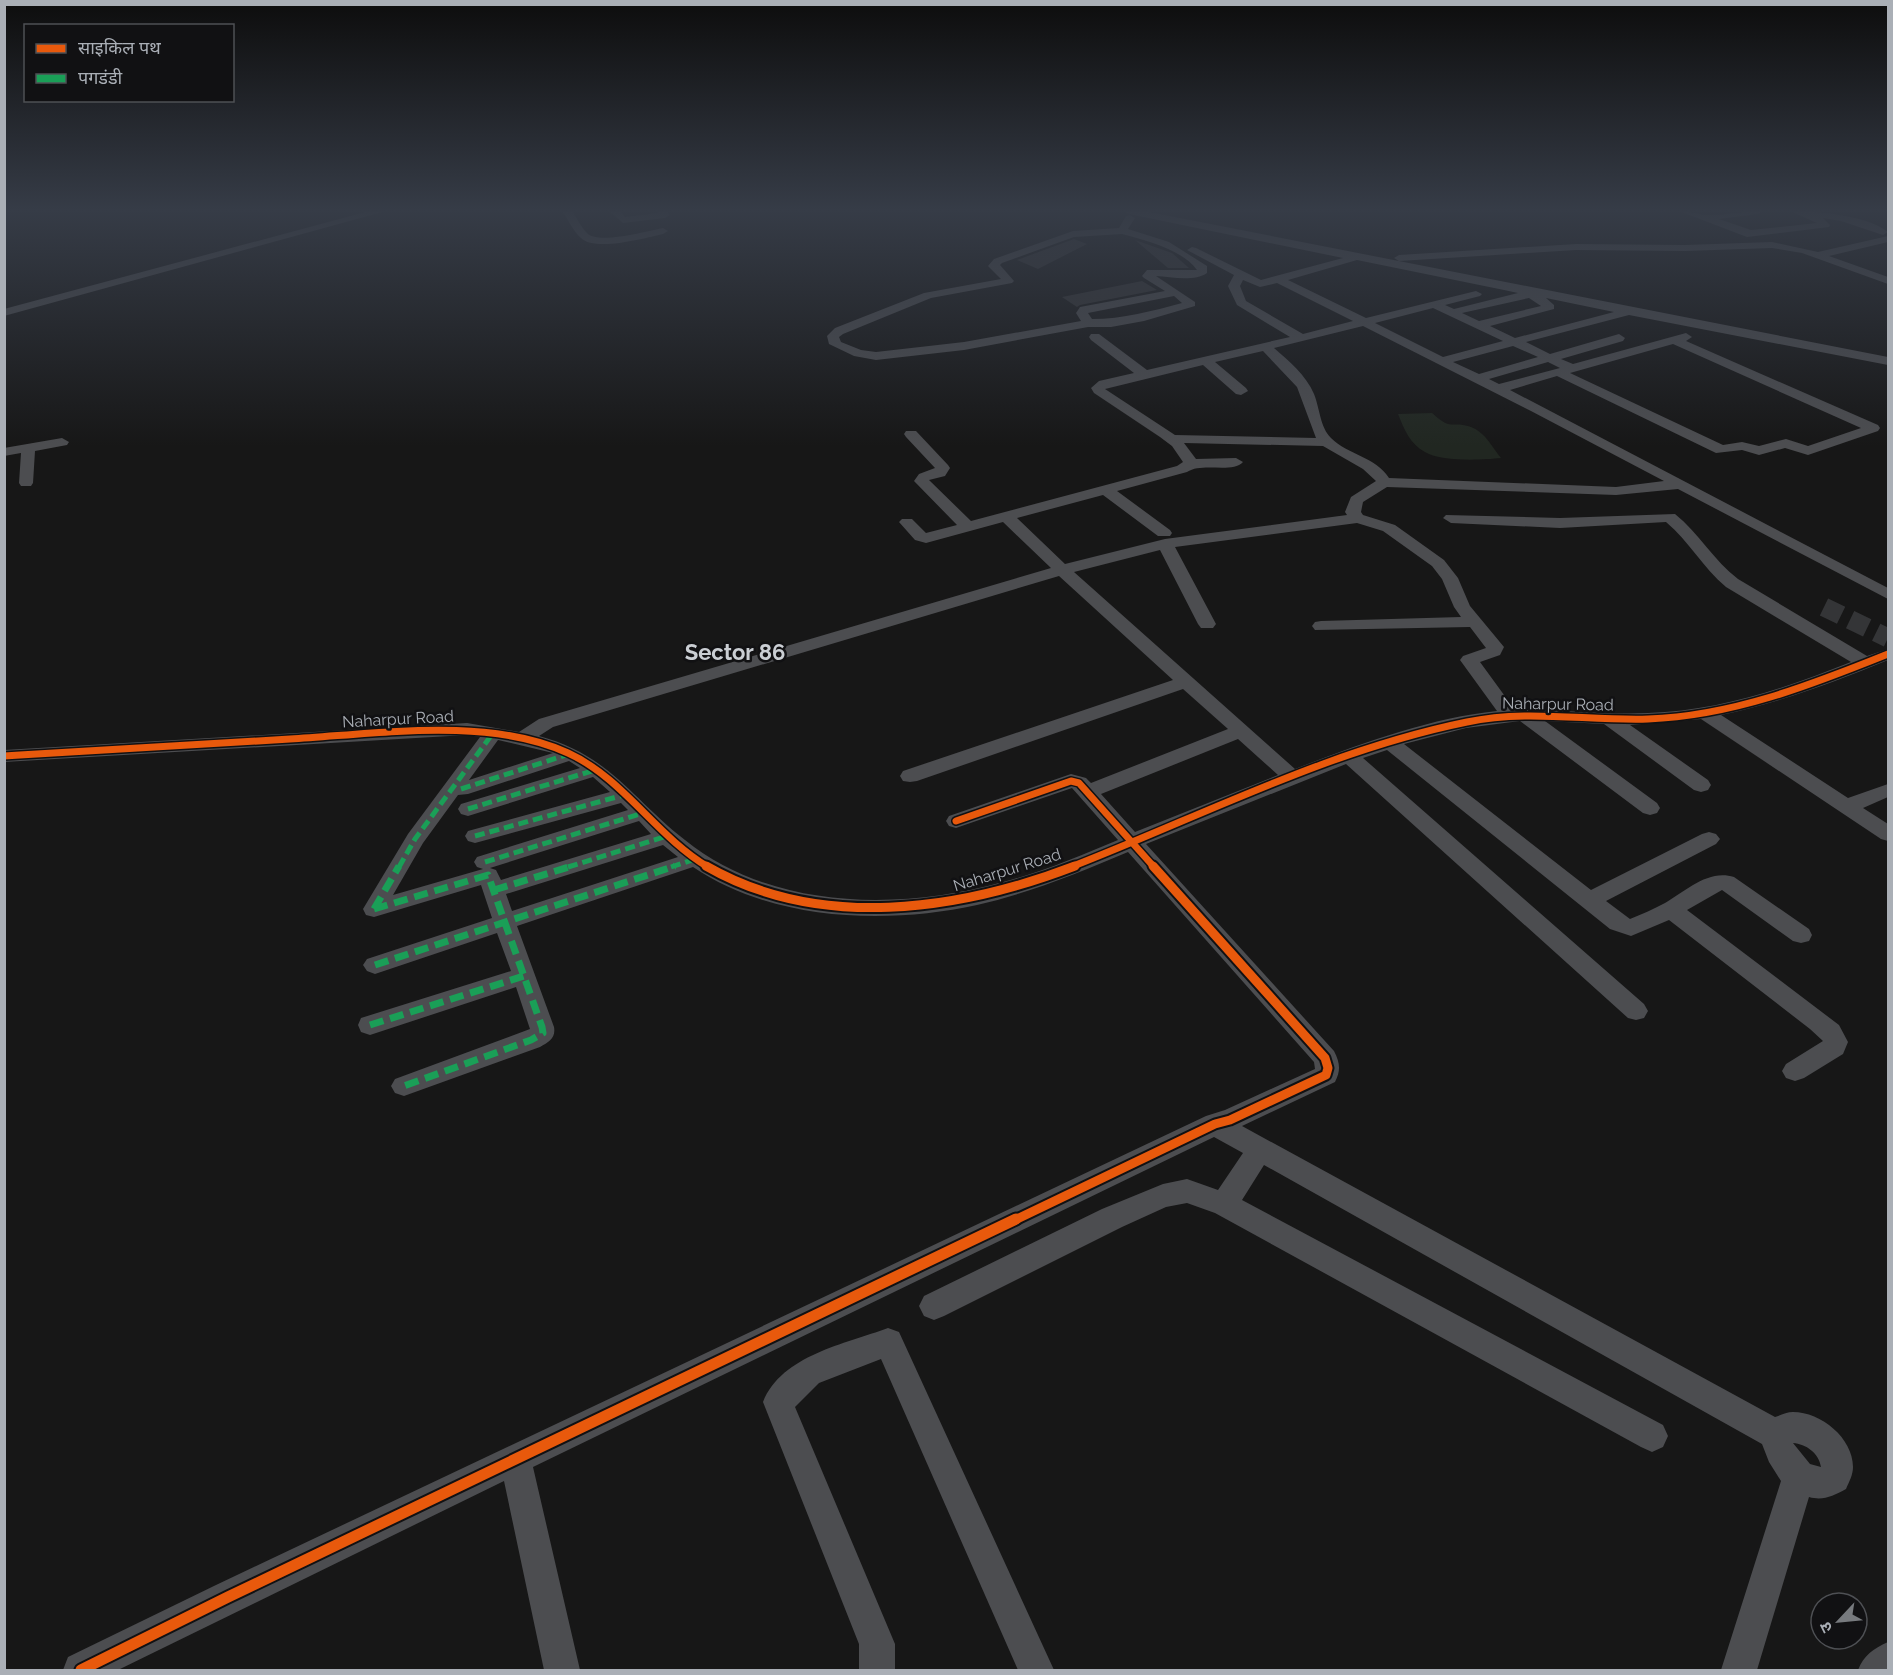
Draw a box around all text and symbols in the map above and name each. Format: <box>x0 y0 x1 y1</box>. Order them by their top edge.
legend <box>24 24 234 102</box>
text: साइकिल पथ <box>78 37 161 58</box>
text: पगडंडी <box>78 67 123 88</box>
district label: Sector 86 <box>685 639 785 665</box>
street label: Naharpur Road <box>1502 694 1614 714</box>
street label: Naharpur Road <box>342 707 454 731</box>
street label: Naharpur Road <box>951 845 1063 895</box>
north arrow <box>1809 1591 1869 1651</box>
text: उ <box>1815 1618 1837 1636</box>

